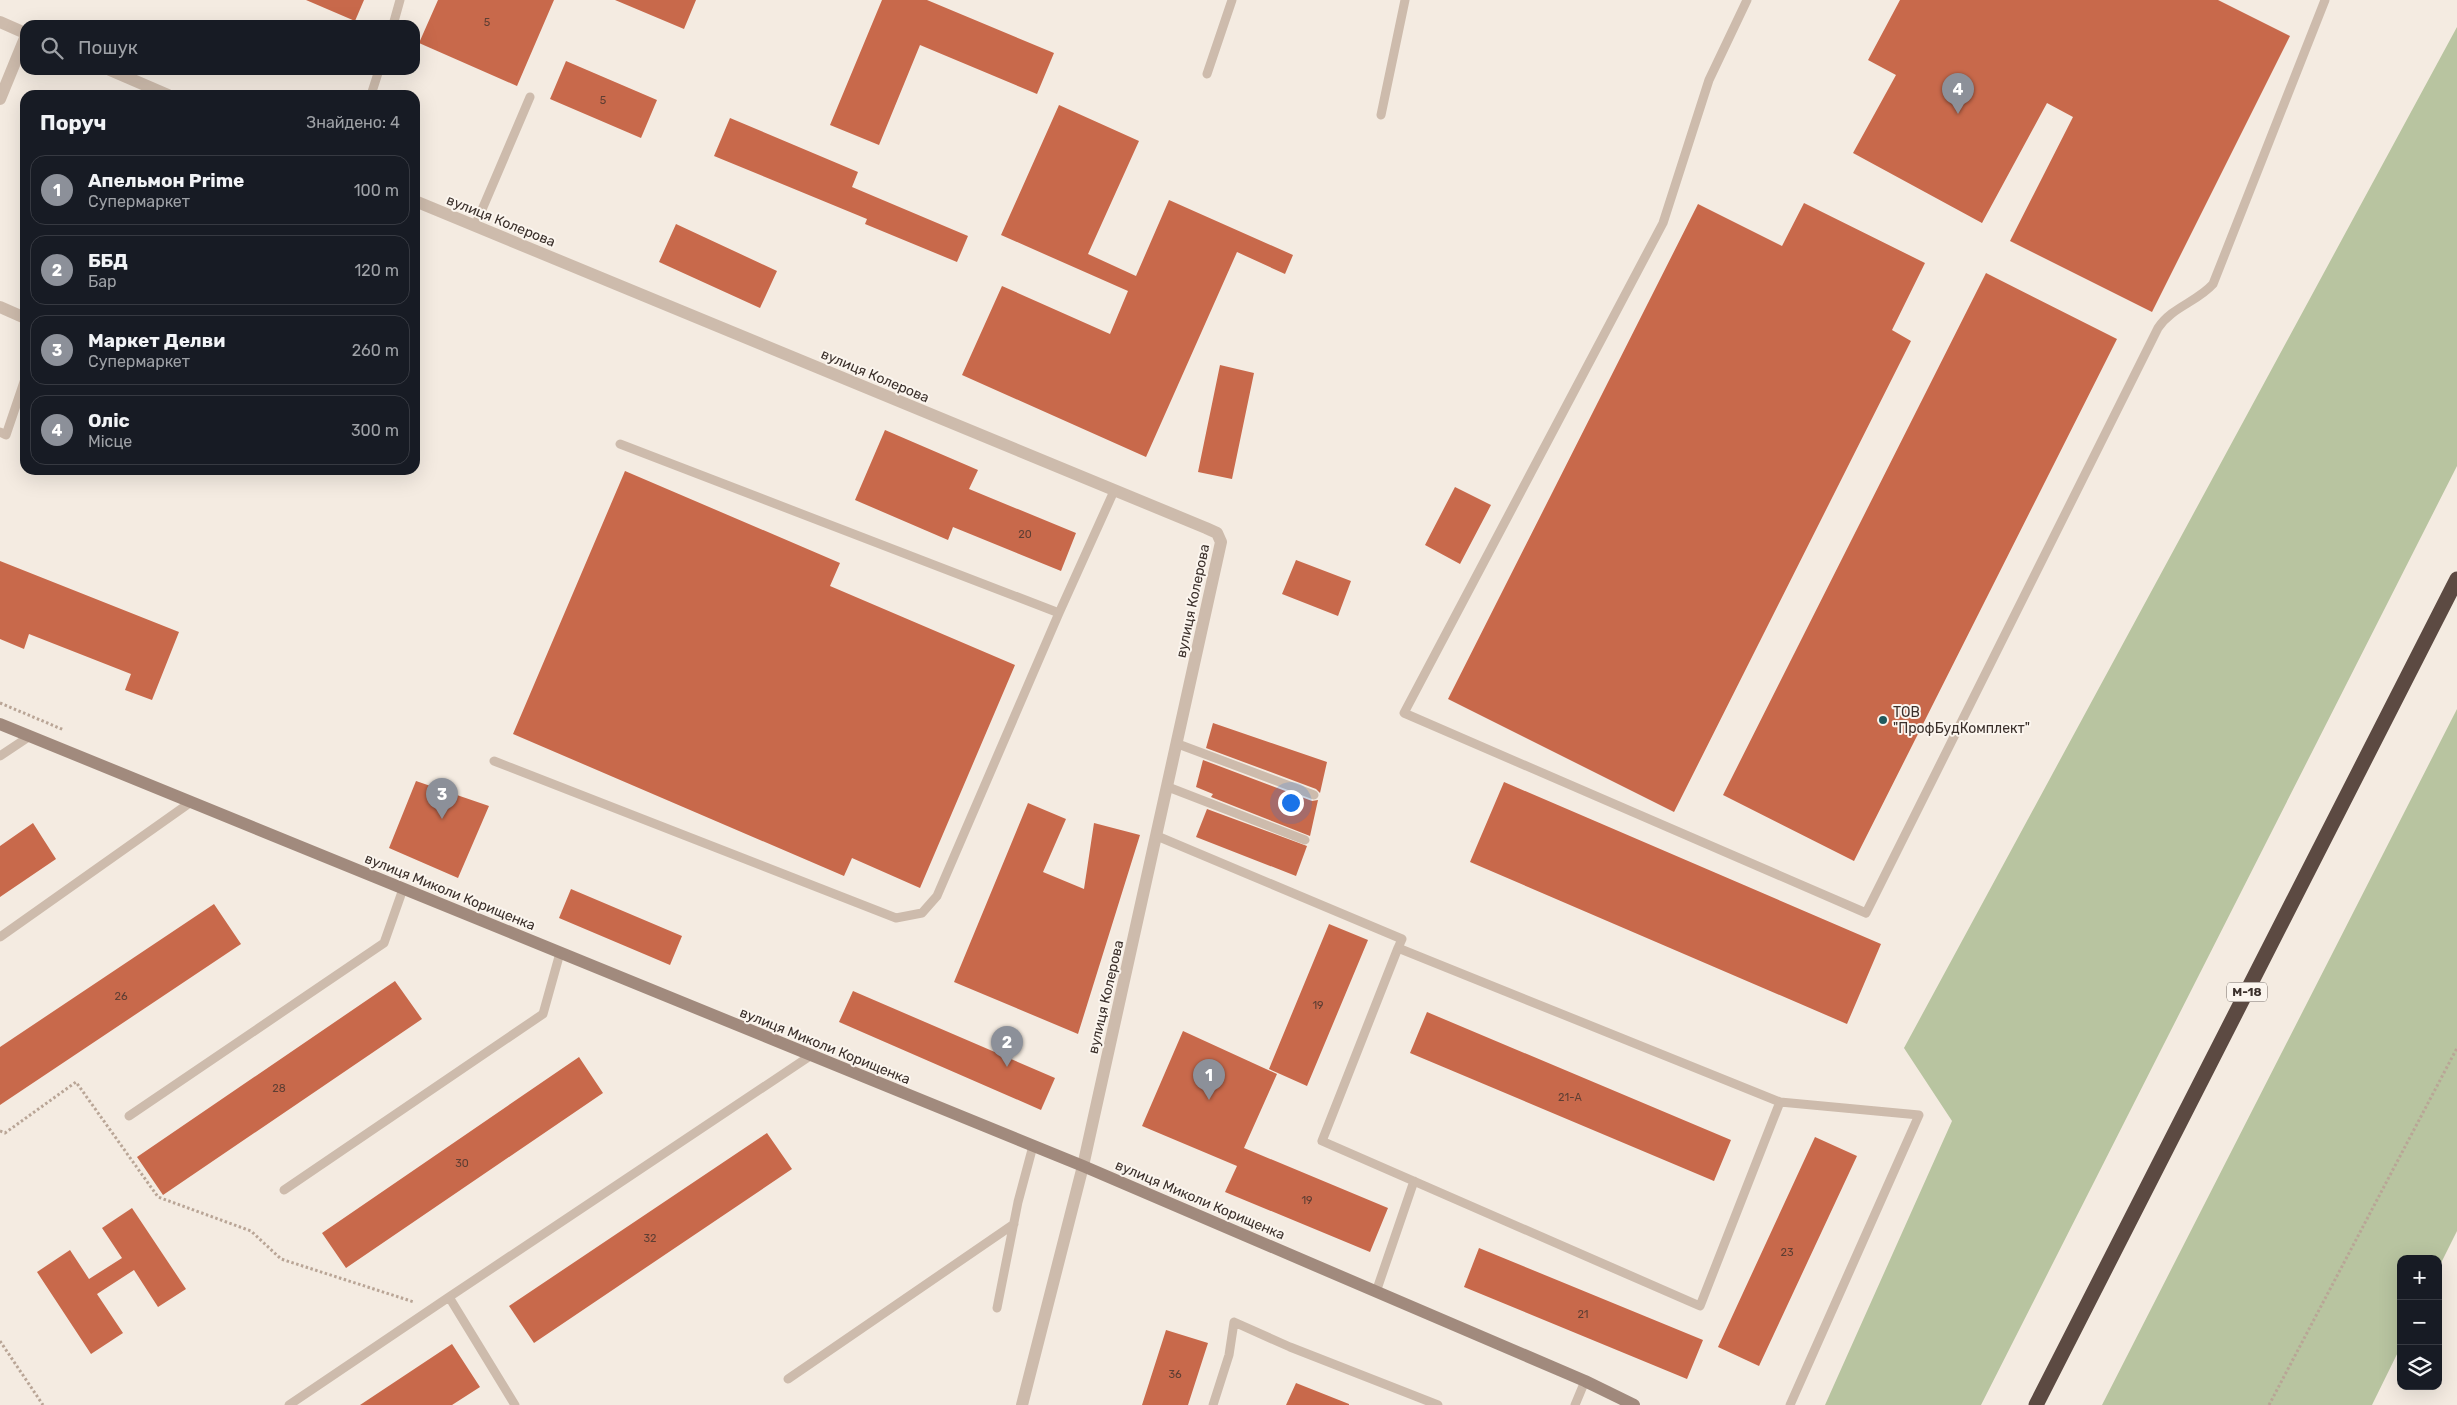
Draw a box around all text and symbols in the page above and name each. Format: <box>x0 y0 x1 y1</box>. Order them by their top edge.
house number: 5 <box>484 16 491 29</box>
search box <box>20 20 420 75</box>
icon: search <box>38 34 66 62</box>
text: Пошук <box>78 36 138 59</box>
pin: 4 <box>1942 73 1974 114</box>
house number: 5 <box>600 94 607 107</box>
text: Поруч <box>40 110 106 135</box>
text: Знайдено: 4 <box>306 113 400 132</box>
text: Апельмон Prime <box>88 169 244 192</box>
text: 1 <box>53 181 61 200</box>
text: 100 m <box>354 181 399 200</box>
street label: вулиця Колерова <box>444 191 558 251</box>
text: Супермаркет <box>88 192 190 211</box>
text: ББД <box>88 249 128 272</box>
text: 2 <box>52 261 62 280</box>
text: 120 m <box>354 261 399 280</box>
text: Бар <box>88 272 117 291</box>
text: Маркет Делви <box>88 329 225 352</box>
text: 3 <box>52 341 62 360</box>
text: 260 m <box>352 341 399 360</box>
street label: вулиця Колерова <box>818 346 932 406</box>
text: Супермаркет <box>88 352 190 371</box>
text: Оліс <box>88 409 130 432</box>
text: 4 <box>52 421 62 440</box>
text: 300 m <box>351 421 399 440</box>
text: Місце <box>88 432 132 451</box>
house number: 20 <box>1018 528 1032 541</box>
street label: вулиця Колерова <box>1173 543 1213 659</box>
place label: ТОВ "ПрофБудКомплект" <box>1893 704 2030 737</box>
marker: ТОВ "ПрофБудКомплект" <box>1877 714 1889 726</box>
pin: 3 <box>426 778 458 819</box>
your location <box>1278 790 1304 816</box>
street label: вулиця Миколи Корищенка <box>362 850 538 934</box>
street label: вулиця Колерова <box>1085 939 1127 1055</box>
road number: М-18 <box>2227 982 2267 1002</box>
house number: 26 <box>114 990 128 1003</box>
house number: 19 <box>1312 999 1324 1012</box>
street label: вулиця Миколи Корищенка <box>737 1004 913 1088</box>
pin: 2 <box>991 1026 1023 1067</box>
pin: 1 <box>1193 1059 1225 1100</box>
house number: 28 <box>272 1082 286 1095</box>
house number: 21-А <box>1558 1091 1583 1104</box>
street label: вулиця Миколи Корищенка <box>1113 1156 1287 1244</box>
house number: 30 <box>455 1157 469 1170</box>
house number: 19 <box>1301 1194 1313 1207</box>
house number: 32 <box>643 1232 657 1245</box>
house number: 23 <box>1780 1246 1794 1259</box>
map controls <box>2397 1255 2442 1390</box>
button: + <box>2397 1255 2442 1300</box>
button: − <box>2397 1300 2442 1345</box>
house number: 21 <box>1577 1308 1589 1321</box>
button: layers <box>2397 1345 2442 1390</box>
house number: 36 <box>1168 1368 1182 1381</box>

